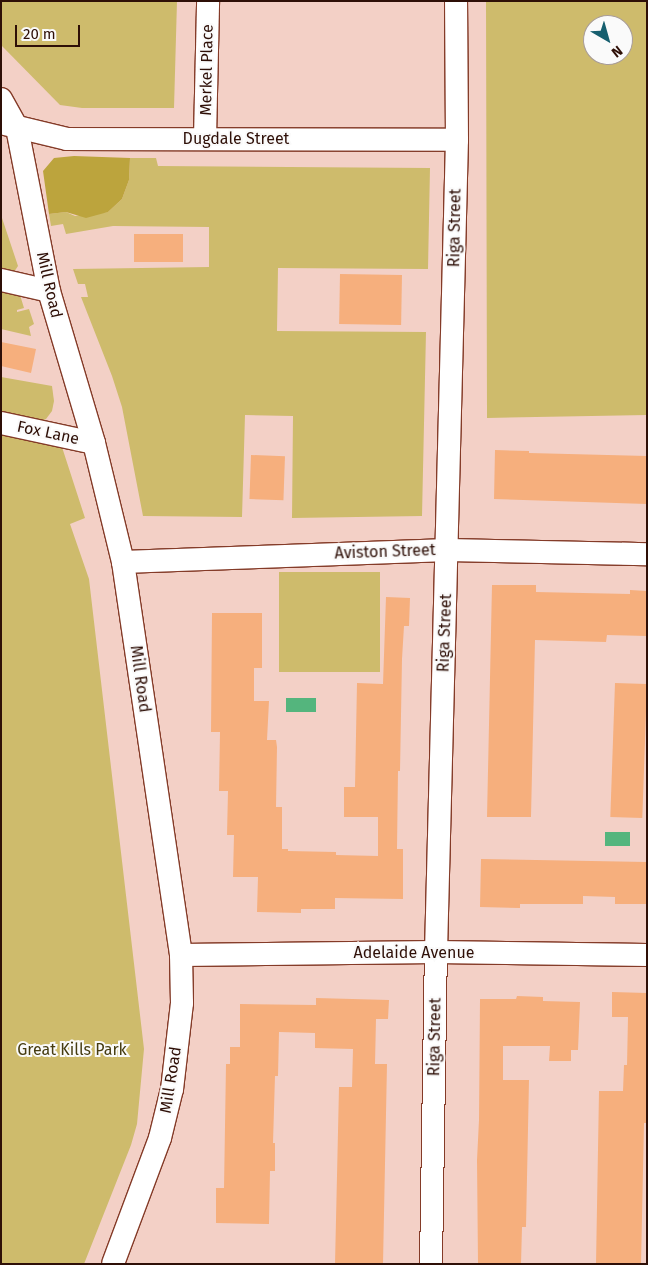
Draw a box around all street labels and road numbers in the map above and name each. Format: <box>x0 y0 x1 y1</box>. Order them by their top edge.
street label: Merkel Place <box>197 24 217 116</box>
street label: Dugdale Street <box>183 129 289 149</box>
street label: Riga Street <box>445 189 465 267</box>
street label: Mill Road <box>32 250 66 320</box>
street label: Fox Lane <box>15 417 81 449</box>
street label: Aviston Street <box>334 541 436 563</box>
street label: Riga Street <box>434 593 456 673</box>
street label: Mill Road <box>126 644 154 714</box>
street label: Adelaide Avenue <box>354 943 474 963</box>
street label: Riga Street <box>425 998 445 1076</box>
street label: Mill Road <box>156 1045 186 1115</box>

